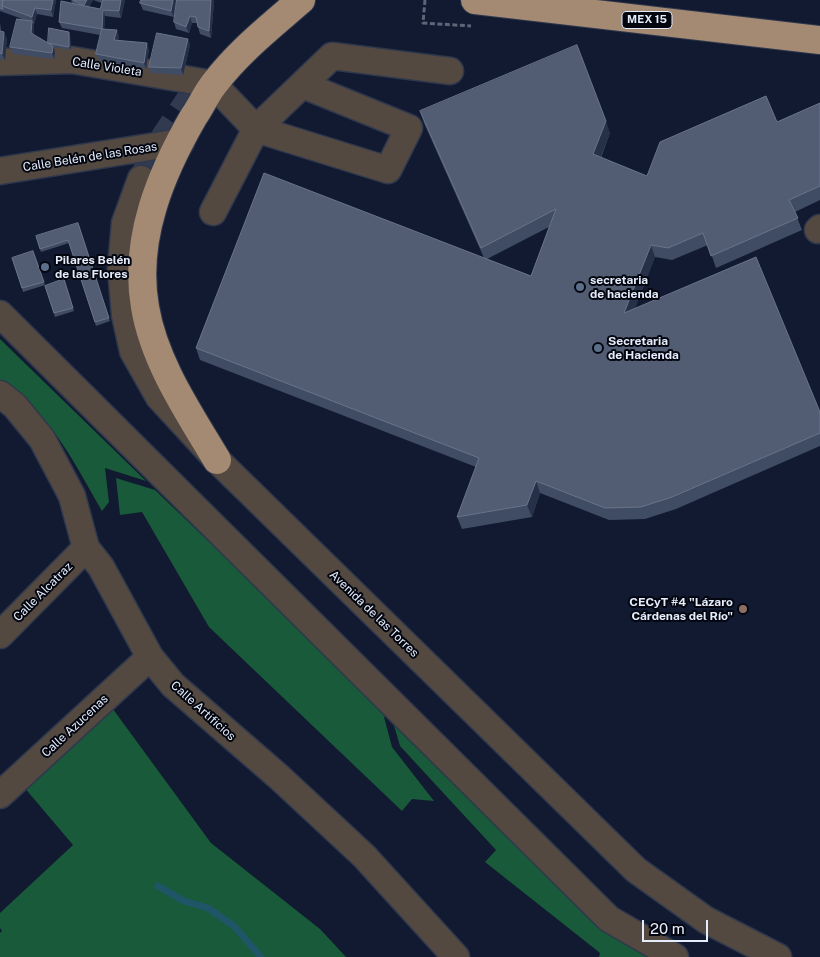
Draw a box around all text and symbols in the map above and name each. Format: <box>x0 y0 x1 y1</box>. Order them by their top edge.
road number: MEX 15 <box>622 12 672 28</box>
street label: Calle Violeta <box>71 54 143 80</box>
street label: Calle Belén de las Rosas <box>22 139 158 175</box>
place label: Pilares Belén de las Flores <box>55 253 130 281</box>
marker: Pilares Belén de las Flores <box>39 261 51 273</box>
place label: secretaria de hacienda <box>590 273 659 301</box>
marker: secretaria de hacienda <box>574 281 586 293</box>
place label: Secretaria de Hacienda <box>608 334 679 362</box>
marker: Secretaria de Hacienda <box>592 342 604 354</box>
street label: Calle Alcatraz <box>11 560 75 624</box>
street label: Avenida de las Torres <box>326 568 422 660</box>
place label: CECyT #4 "Lázaro Cárdenas del Río" <box>629 595 733 623</box>
marker: CECyT #4 "Lázaro Cárdenas del Río" <box>737 603 749 615</box>
street label: Calle Artificios <box>168 678 238 744</box>
street label: Calle Azucenas <box>39 692 111 760</box>
scale bar <box>645 910 711 942</box>
text: 20 m <box>650 920 685 937</box>

